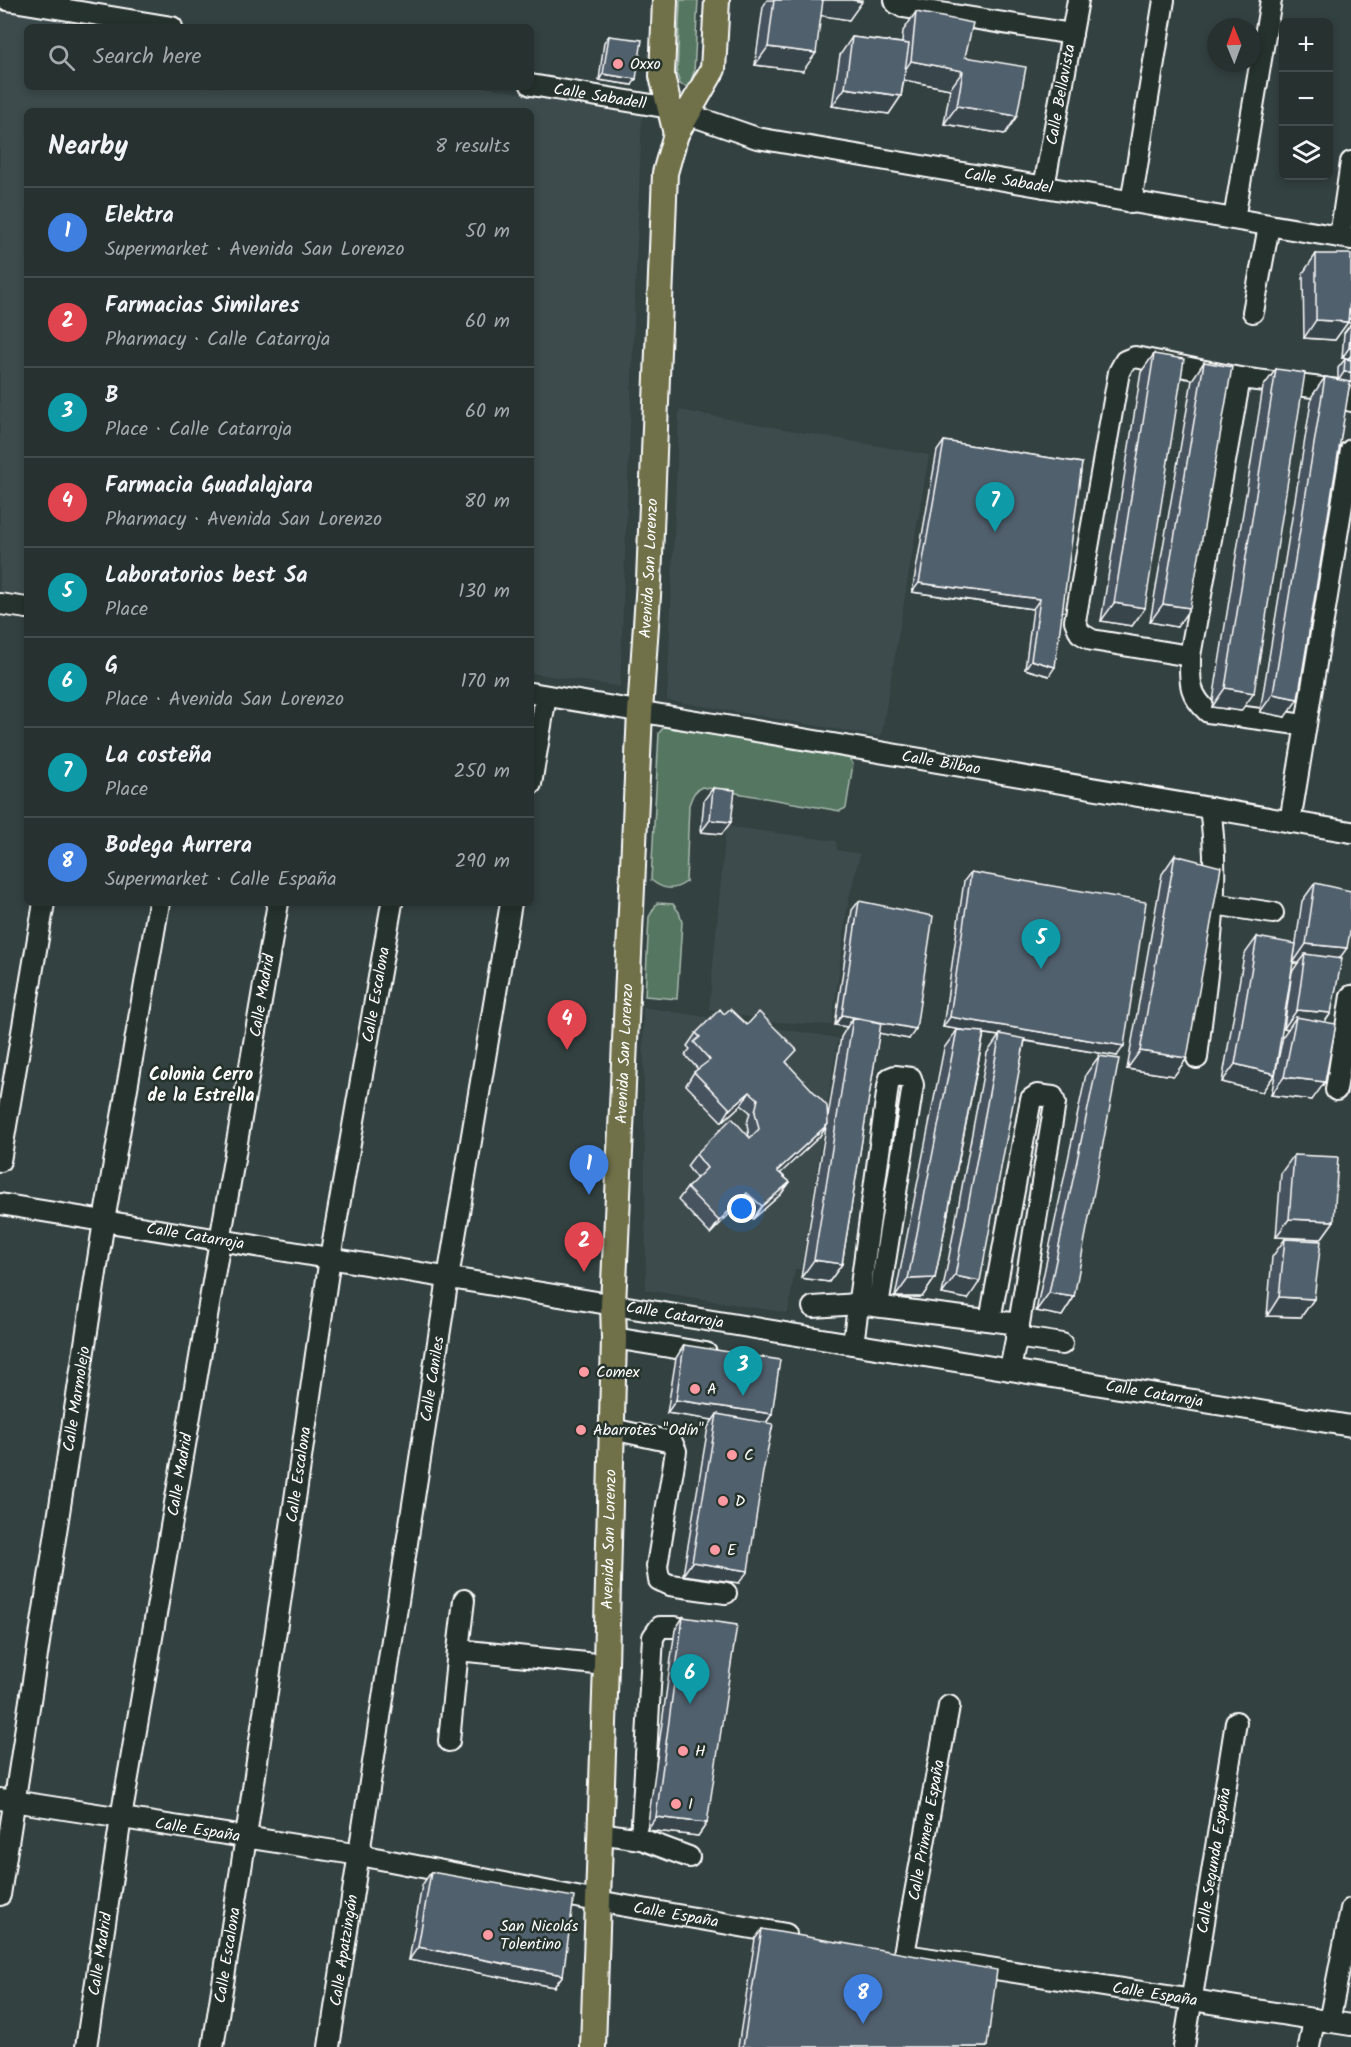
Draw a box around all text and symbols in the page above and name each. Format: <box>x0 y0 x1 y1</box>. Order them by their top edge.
north arrow <box>1207 18 1261 72</box>
map controls <box>1279 18 1333 180</box>
button: + <box>1279 18 1333 72</box>
search box <box>24 24 534 90</box>
text: Search here <box>93 40 201 75</box>
icon: search <box>45 41 78 74</box>
street label: Calle Bellavista <box>1039 42 1082 147</box>
place label: Oxxo <box>630 52 661 77</box>
marker: Oxxo <box>611 57 625 71</box>
button: − <box>1279 72 1333 126</box>
street label: Calle Sabadell <box>552 76 648 116</box>
text: Nearby <box>48 126 128 168</box>
button: layers <box>1279 126 1333 180</box>
text: 8 results <box>435 131 510 163</box>
street label: Calle Sabadel <box>962 161 1055 201</box>
text: Elektra <box>105 199 174 234</box>
text: 1 <box>64 216 71 248</box>
text: 50 m <box>465 216 510 248</box>
text: Supermarket · Avenida San Lorenzo <box>105 234 404 266</box>
text: Farmacias Similares <box>105 289 299 324</box>
text: 2 <box>62 306 73 338</box>
text: 60 m <box>465 306 510 338</box>
text: Pharmacy · Calle Catarroja <box>105 324 330 356</box>
text: B <box>105 379 119 414</box>
text: 3 <box>62 396 73 428</box>
text: 60 m <box>465 396 510 428</box>
text: Place · Calle Catarroja <box>105 414 292 446</box>
text: Farmacia Guadalajara <box>105 469 313 504</box>
pin: 7 <box>976 482 1014 532</box>
text: 4 <box>62 486 73 518</box>
text: 80 m <box>464 486 510 518</box>
street label: Avenida San Lorenzo <box>633 498 665 639</box>
text: Pharmacy · Avenida San Lorenzo <box>105 504 382 536</box>
text: Laboratorios best Sa <box>105 559 308 594</box>
text: 5 <box>62 576 73 608</box>
text: 130 m <box>458 576 510 608</box>
text: Place <box>105 594 148 626</box>
text: G <box>105 649 118 684</box>
text: 6 <box>62 666 73 698</box>
text: 170 m <box>461 666 510 698</box>
text: Place · Avenida San Lorenzo <box>105 684 344 716</box>
text: La costeña <box>105 739 212 774</box>
street label: Calle Bilbao <box>900 744 983 782</box>
text: 7 <box>63 756 72 788</box>
text: 250 m <box>454 756 510 788</box>
text: Place <box>105 774 148 806</box>
text: Bodega Aurrera <box>105 829 252 864</box>
text: 8 <box>62 846 73 878</box>
text: 290 m <box>455 846 510 878</box>
text: Supermarket · Calle España <box>105 864 337 896</box>
pin: 5 <box>1022 920 1060 969</box>
street label: Calle Escalona <box>355 945 397 1044</box>
street label: Calle Madrid <box>243 951 282 1039</box>
street label: Avenida San Lorenzo <box>609 983 640 1124</box>
pin: 4 <box>548 1000 586 1050</box>
district label: Colonia Cerro de la Estrella <box>148 1061 254 1111</box>
pin: 1 <box>570 1146 608 1195</box>
your location <box>727 1194 756 1223</box>
street label: Calle Catarroja <box>145 1216 246 1256</box>
pin: 2 <box>564 1222 604 1272</box>
street label: Calle Catarroja <box>624 1295 726 1335</box>
street label: Calle Caniles <box>413 1334 451 1423</box>
street label: Calle Marmolejo <box>56 1344 97 1453</box>
pin: 3 <box>724 1346 762 1396</box>
place label: Comex <box>596 1360 641 1385</box>
marker: Comex <box>577 1365 591 1379</box>
street label: Calle Catarroja <box>1104 1373 1205 1414</box>
place label: A <box>707 1377 717 1402</box>
marker: A <box>688 1382 702 1396</box>
place label: Abarrotes "Odín" <box>593 1418 705 1443</box>
marker: Abarrotes "Odín" <box>574 1423 588 1437</box>
street label: Calle Escalona <box>279 1425 318 1524</box>
street label: Calle Madrid <box>161 1430 199 1518</box>
place label: C <box>744 1443 754 1468</box>
marker: C <box>725 1448 739 1462</box>
street label: Avenida San Lorenzo <box>595 1469 623 1610</box>
place label: D <box>735 1489 745 1514</box>
marker: D <box>716 1494 730 1508</box>
place label: E <box>727 1538 737 1563</box>
marker: E <box>708 1543 722 1557</box>
pin: 6 <box>670 1654 710 1704</box>
place label: H <box>695 1739 706 1764</box>
marker: H <box>676 1744 690 1758</box>
street label: Calle Primera España <box>901 1757 952 1903</box>
street label: Calle Segunda España <box>1190 1786 1238 1935</box>
place label: I <box>688 1792 693 1817</box>
marker: I <box>669 1797 683 1811</box>
street label: Calle España <box>153 1811 242 1849</box>
street label: Calle Apatzingán <box>323 1893 365 2008</box>
street label: Calle España <box>632 1895 721 1935</box>
street label: Calle Escalona <box>208 1905 247 2005</box>
street label: Calle Madrid <box>82 1910 119 1997</box>
place label: San Nicolás Tolentino <box>500 1914 578 1957</box>
marker: San Nicolás Tolentino <box>481 1928 495 1942</box>
pin: 8 <box>844 1974 882 2024</box>
street label: Calle España <box>1111 1975 1199 2013</box>

